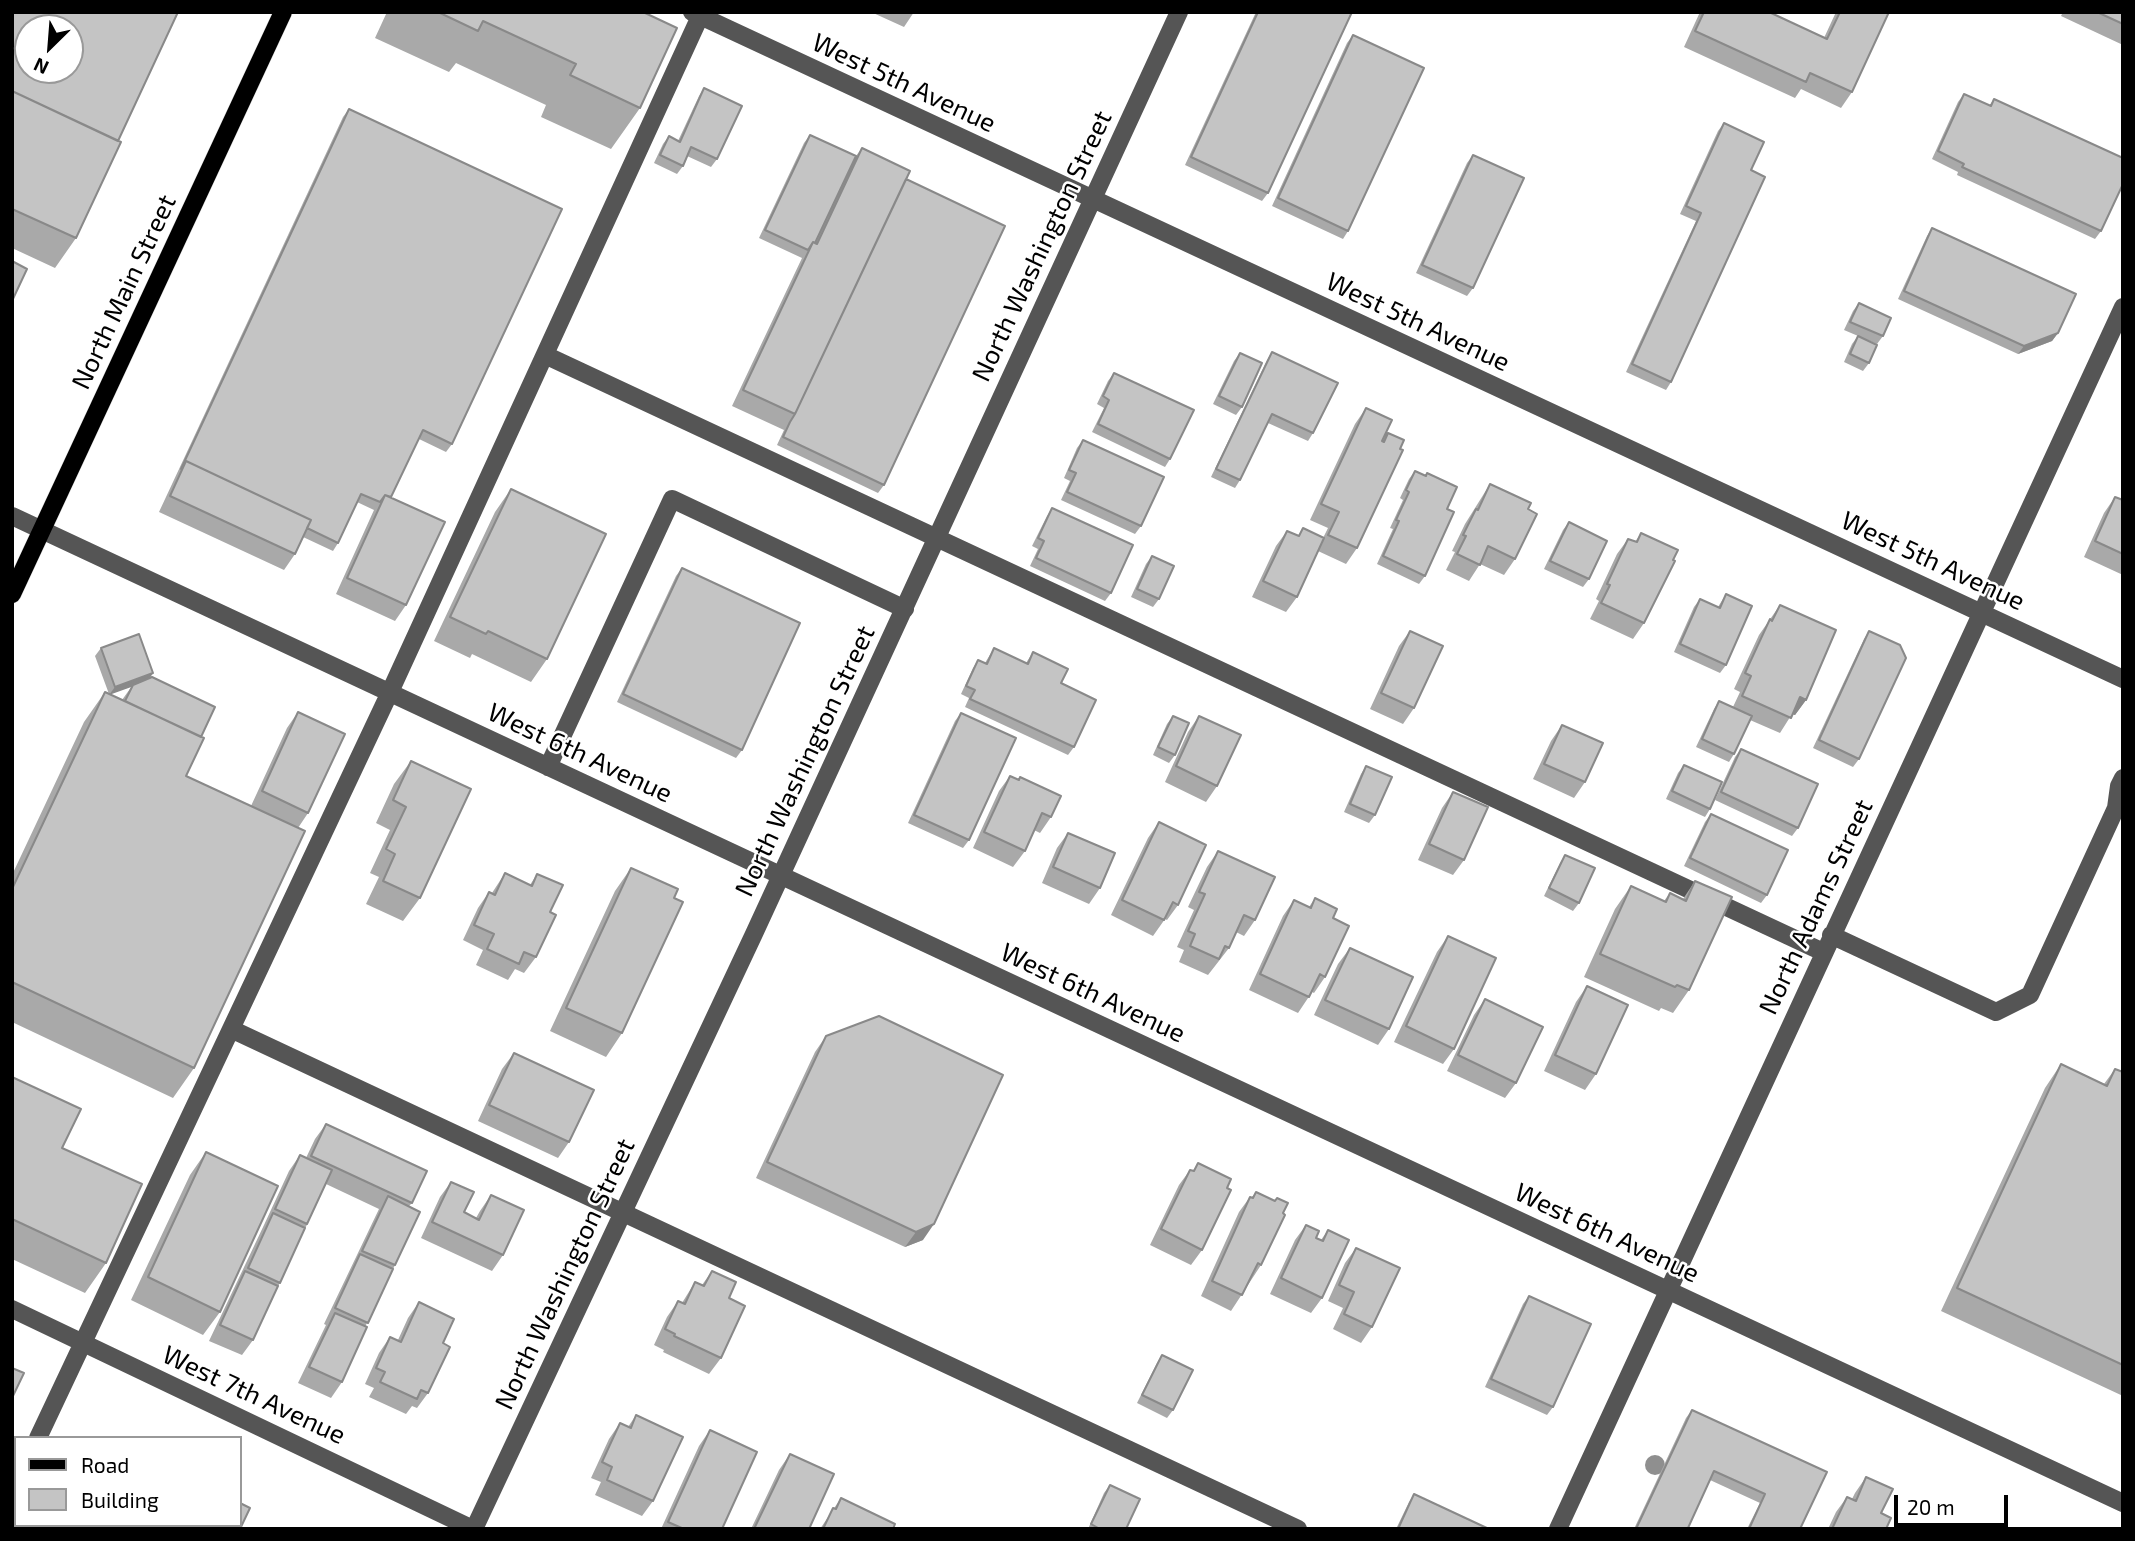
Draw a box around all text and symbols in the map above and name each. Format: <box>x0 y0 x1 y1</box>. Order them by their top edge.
north arrow <box>14 14 84 84</box>
street label: West 5th Avenue <box>807 27 1001 139</box>
text: N <box>30 53 52 80</box>
street label: North Washington Street <box>965 106 1119 386</box>
street label: North Main Street <box>65 190 183 394</box>
street label: West 5th Avenue <box>1321 266 1515 378</box>
street label: West 5th Avenue <box>1836 505 2030 617</box>
street label: North Washington Street <box>728 621 882 901</box>
street label: West 6th Avenue <box>483 697 677 809</box>
street label: North Adams Street <box>1752 794 1880 1020</box>
street label: West 6th Avenue <box>996 937 1190 1049</box>
street label: North Washington Street <box>488 1134 642 1414</box>
street label: West 6th Avenue <box>1510 1177 1704 1289</box>
street label: West 7th Avenue <box>158 1339 350 1451</box>
legend <box>14 1436 242 1527</box>
text: Road <box>81 1452 129 1477</box>
scale bar <box>1897 1482 2011 1526</box>
text: Building <box>81 1487 159 1512</box>
text: 20 m <box>1907 1494 1955 1519</box>

